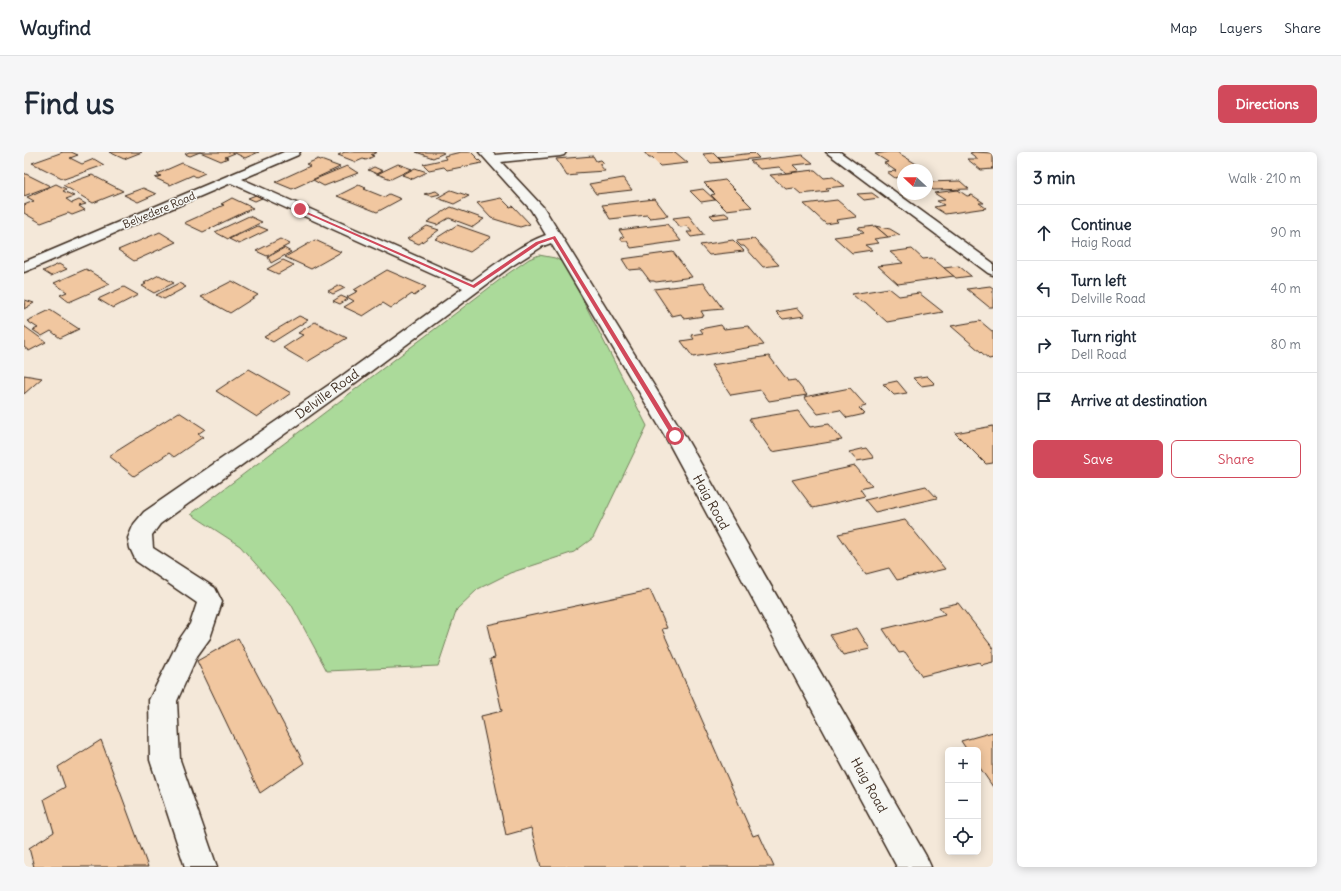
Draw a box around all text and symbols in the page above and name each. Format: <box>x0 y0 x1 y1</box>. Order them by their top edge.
text: Wayfind <box>20 16 91 40</box>
text: Map <box>1170 19 1197 37</box>
text: Layers <box>1219 19 1262 37</box>
text: Share <box>1284 19 1321 37</box>
button: Directions <box>1218 85 1317 123</box>
text: Find us <box>24 86 115 122</box>
north arrow <box>897 164 933 200</box>
text: 3 min <box>1033 167 1075 189</box>
text: Walk · 210 m <box>1228 170 1301 187</box>
street label: Belvedere Road <box>120 188 198 232</box>
route end <box>291 200 309 218</box>
text: Continue <box>1071 215 1132 234</box>
icon: ahead <box>1033 222 1055 244</box>
text: 90 m <box>1270 224 1301 241</box>
text: Haig Road <box>1071 234 1132 251</box>
text: Turn left <box>1071 271 1126 290</box>
icon: left <box>1033 278 1055 300</box>
text: 40 m <box>1270 280 1301 297</box>
text: Delville Road <box>1071 290 1146 307</box>
text: Turn right <box>1071 327 1136 346</box>
icon: right <box>1033 334 1055 356</box>
text: 80 m <box>1270 336 1301 353</box>
text: Dell Road <box>1071 346 1127 363</box>
street label: Delville Road <box>292 365 363 423</box>
icon: arrive <box>1033 390 1055 412</box>
text: Arrive at destination <box>1071 391 1207 410</box>
route start <box>666 427 684 445</box>
button: Save <box>1033 440 1163 478</box>
button: Share <box>1171 440 1301 478</box>
street label: Haig Road <box>689 471 733 533</box>
map controls <box>945 747 981 855</box>
button: + <box>945 747 981 783</box>
street label: Haig Road <box>847 754 891 816</box>
button: − <box>945 783 981 819</box>
button: locate <box>945 819 981 855</box>

